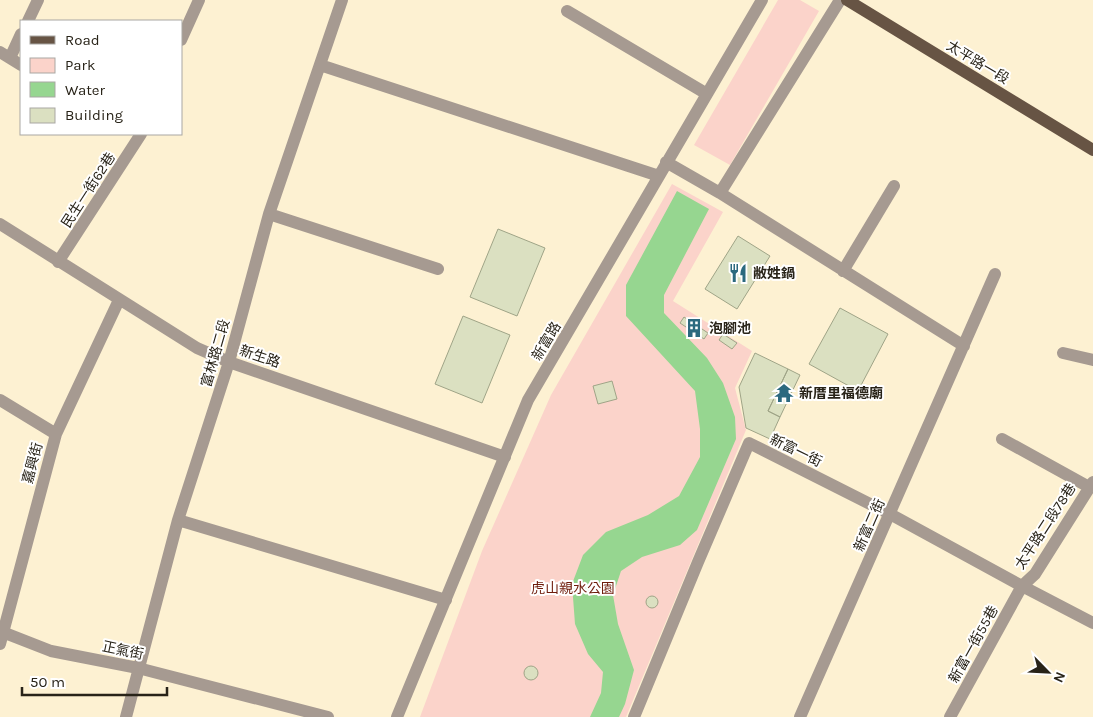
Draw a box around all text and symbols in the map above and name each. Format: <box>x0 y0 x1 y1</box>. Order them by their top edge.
legend <box>20 20 182 135</box>
text: Road <box>65 31 100 49</box>
street label: 太平路一段 <box>943 37 1012 88</box>
text: Park <box>65 56 95 74</box>
text: Water <box>65 81 106 99</box>
text: Building <box>65 106 123 124</box>
street label: 民生一街62巷 <box>58 150 119 231</box>
restaurant icon: 敝姓鍋 <box>727 262 749 284</box>
place label: 敝姓鍋 <box>753 265 795 282</box>
street label: 富林路二段 <box>198 317 233 389</box>
building icon: 泡腳池 <box>683 317 705 339</box>
street label: 新富路 <box>528 319 565 364</box>
place label: 泡腳池 <box>709 320 751 337</box>
street label: 新生路 <box>237 342 282 371</box>
temple icon: 新厝里福德廟 <box>773 382 795 404</box>
place label: 新厝里福德廟 <box>799 385 883 402</box>
street label: 新富一街 <box>767 431 825 470</box>
street label: 嘉興街 <box>19 441 46 486</box>
street label: 太平路二段78巷 <box>1011 480 1080 572</box>
street label: 新富二街 <box>850 496 889 554</box>
park label: 虎山親水公園 <box>531 580 615 597</box>
street label: 新富一街55巷 <box>945 603 1002 686</box>
street label: 正氣街 <box>101 638 145 663</box>
north arrow <box>1023 647 1073 697</box>
scale bar <box>22 664 168 696</box>
text: N <box>1050 669 1069 685</box>
text: 50 m <box>30 673 65 691</box>

